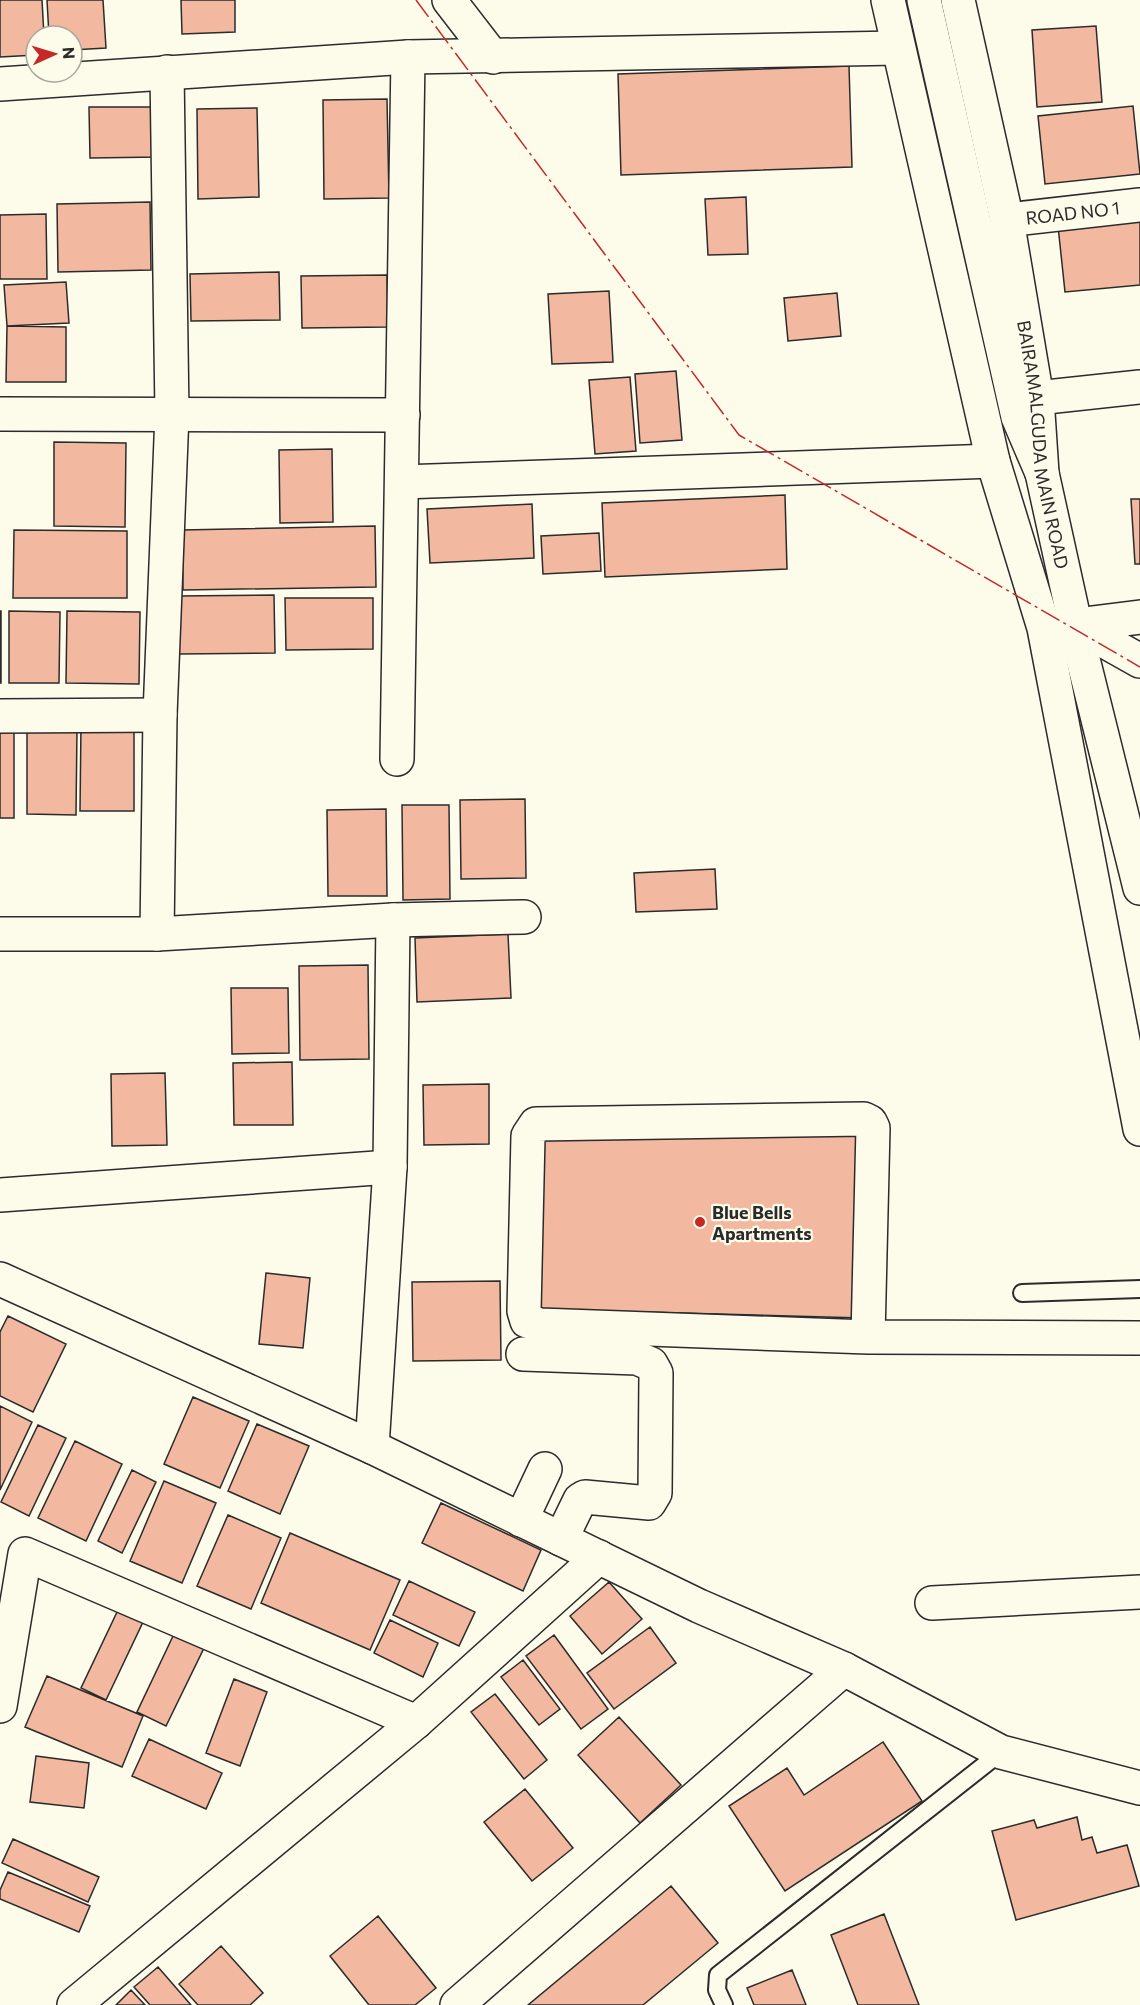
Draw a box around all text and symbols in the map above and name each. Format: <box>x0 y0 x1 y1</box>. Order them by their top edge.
north arrow <box>24 24 84 84</box>
text: N <box>60 46 79 60</box>
street label: ROAD NO 1 <box>1024 196 1121 229</box>
street label: BAIRAMALGUDA MAIN ROAD <box>1013 319 1074 571</box>
place label: Blue Bells Apartments <box>712 1201 812 1244</box>
marker: Blue Bells Apartments <box>693 1215 707 1229</box>

